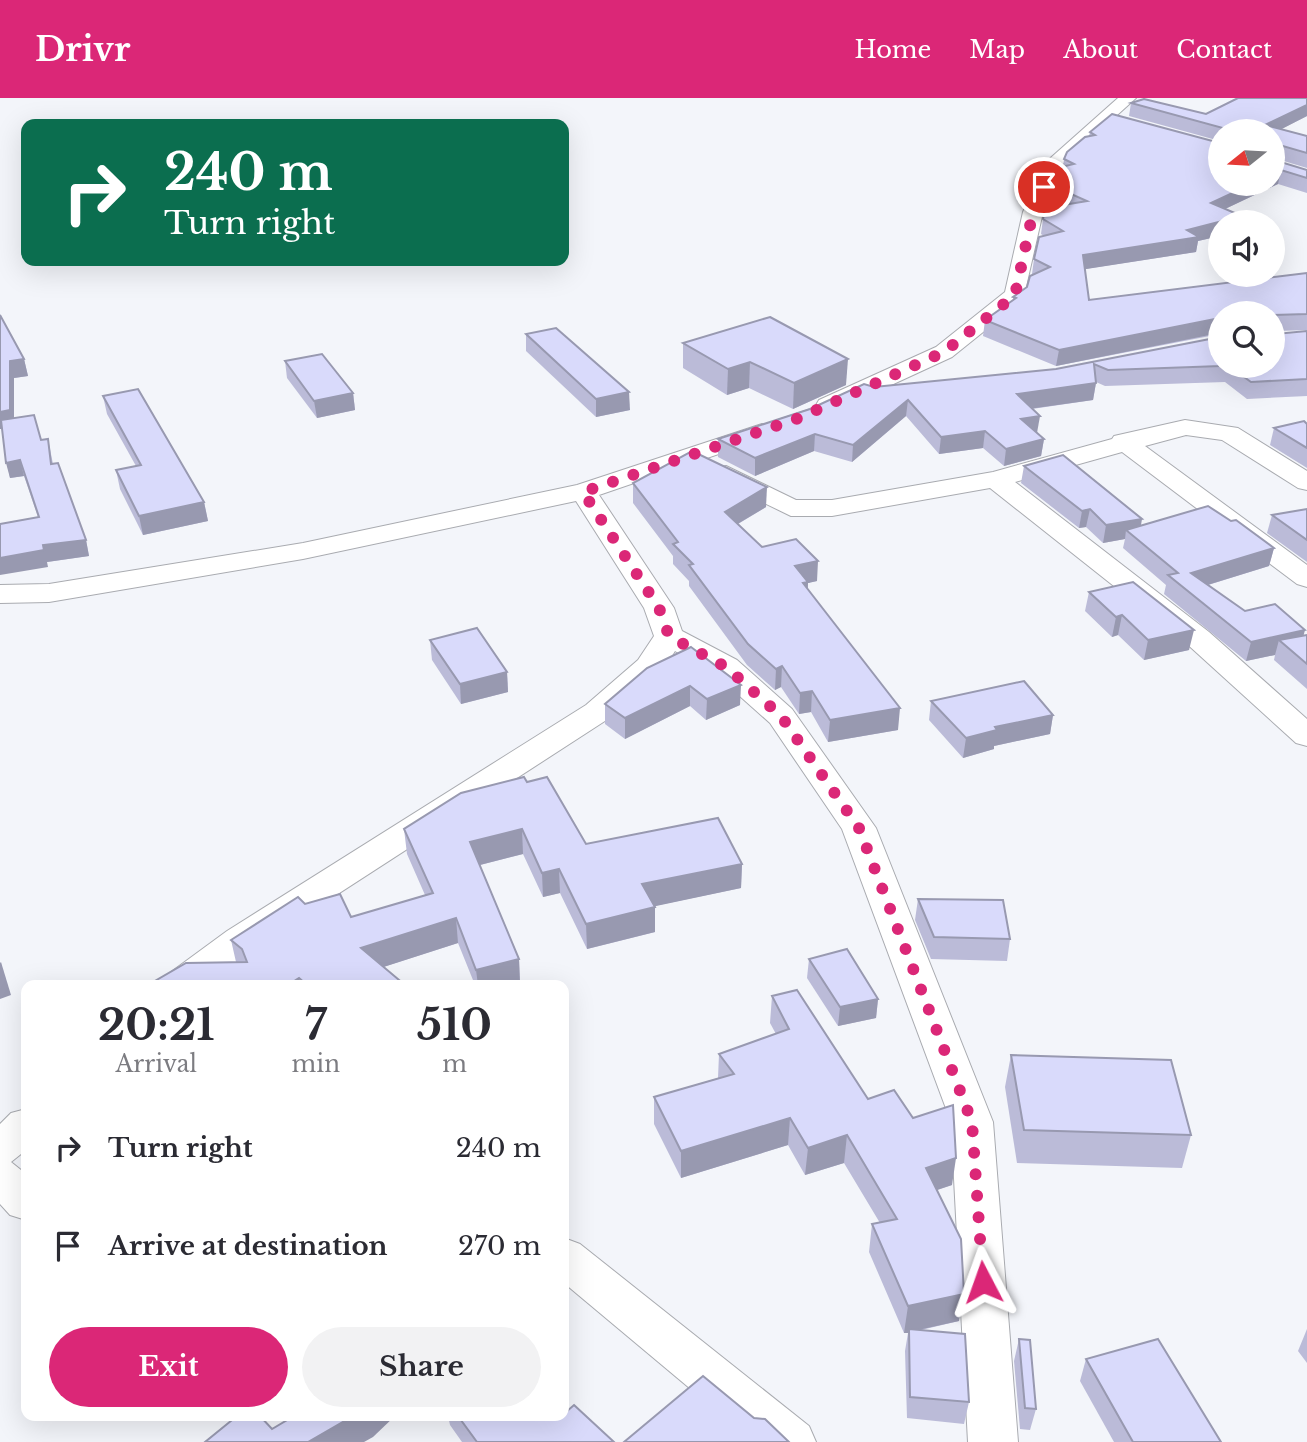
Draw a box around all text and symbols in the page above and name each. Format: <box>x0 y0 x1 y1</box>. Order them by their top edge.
text: Drivr <box>35 29 130 70</box>
text: Home <box>855 35 931 64</box>
text: Map <box>969 35 1025 64</box>
text: About <box>1063 35 1138 64</box>
text: Contact <box>1176 35 1272 64</box>
north arrow <box>1208 119 1284 196</box>
map controls <box>1208 119 1285 378</box>
text: 240 m <box>164 142 333 203</box>
icon: right <box>49 147 140 238</box>
pin <box>1014 157 1074 217</box>
icon: arrive <box>1025 168 1063 206</box>
text: Turn right <box>164 203 335 243</box>
button: sound <box>1208 210 1285 287</box>
button: search <box>1208 301 1285 378</box>
text: 20:21 <box>98 999 215 1051</box>
text: 7 <box>305 999 327 1051</box>
text: 510 <box>417 999 492 1051</box>
text: Arrival <box>116 1050 197 1078</box>
text: min <box>292 1050 340 1078</box>
text: m <box>442 1050 467 1078</box>
icon: right <box>49 1129 87 1167</box>
text: Turn right <box>108 1132 253 1164</box>
text: 240 m <box>456 1132 541 1164</box>
icon: arrive <box>49 1227 87 1265</box>
text: Arrive at destination <box>108 1230 388 1262</box>
text: 270 m <box>458 1230 541 1262</box>
position arrow <box>946 1245 1020 1319</box>
button: Exit <box>49 1327 288 1407</box>
button: Share <box>302 1327 541 1407</box>

